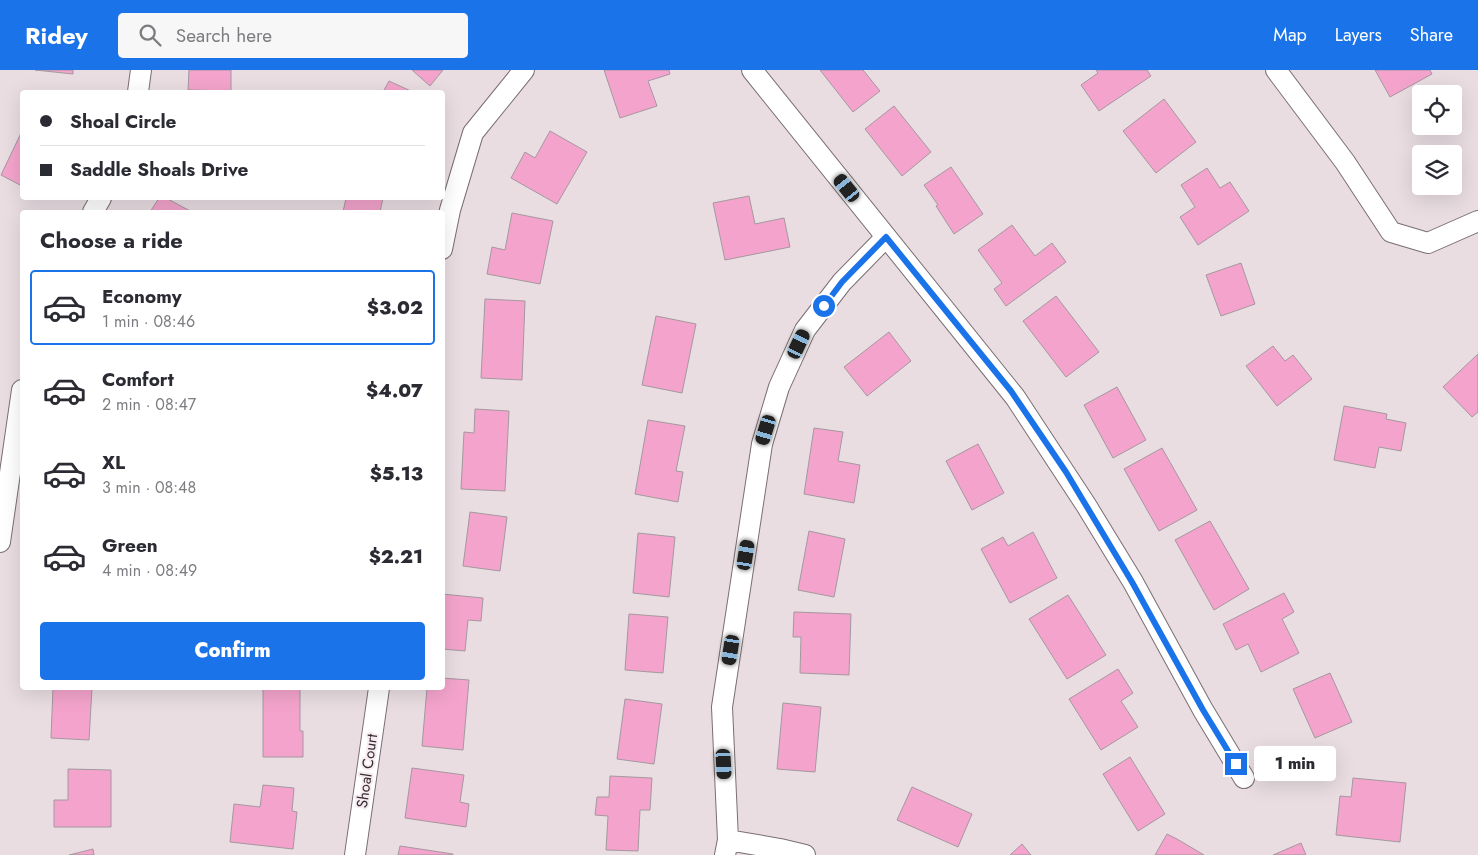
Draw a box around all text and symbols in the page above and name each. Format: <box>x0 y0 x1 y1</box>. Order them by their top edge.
search box <box>118 13 468 58</box>
text: Ridey <box>25 18 88 53</box>
icon: search <box>136 21 164 49</box>
text: Search here <box>176 22 272 49</box>
text: Map <box>1273 22 1307 48</box>
text: Layers <box>1335 22 1382 48</box>
text: Share <box>1410 22 1453 48</box>
map controls <box>1412 85 1462 195</box>
button: locate <box>1412 85 1462 135</box>
text: Shoal Circle <box>70 108 176 135</box>
button: layers <box>1412 145 1462 195</box>
text: Saddle Shoals Drive <box>70 156 249 183</box>
car <box>831 172 862 204</box>
text: Choose a ride <box>40 224 183 256</box>
text: Economy <box>102 283 182 310</box>
icon: car <box>42 285 87 330</box>
text: $3.02 <box>367 294 423 321</box>
route start <box>813 295 835 317</box>
text: 1 min · 08:46 <box>102 310 195 333</box>
car <box>785 327 812 361</box>
text: Comfort <box>102 366 174 393</box>
icon: car <box>42 368 87 413</box>
text: $4.07 <box>366 377 423 404</box>
text: 2 min · 08:47 <box>102 393 196 416</box>
car <box>754 413 777 447</box>
text: XL <box>102 449 125 476</box>
icon: car <box>42 451 87 496</box>
text: $5.13 <box>370 460 423 487</box>
text: 3 min · 08:48 <box>102 476 196 499</box>
text: Green <box>102 532 158 559</box>
icon: car <box>42 534 87 579</box>
car <box>736 539 755 571</box>
text: $2.21 <box>369 543 423 570</box>
text: 4 min · 08:49 <box>102 559 197 582</box>
button: Confirm <box>40 622 425 680</box>
car <box>721 634 740 666</box>
street label: Shoal Court <box>351 732 383 809</box>
callout: 1 min <box>1254 746 1336 782</box>
car <box>715 749 732 779</box>
text: 1 min <box>1275 752 1315 775</box>
route end <box>1225 753 1247 775</box>

